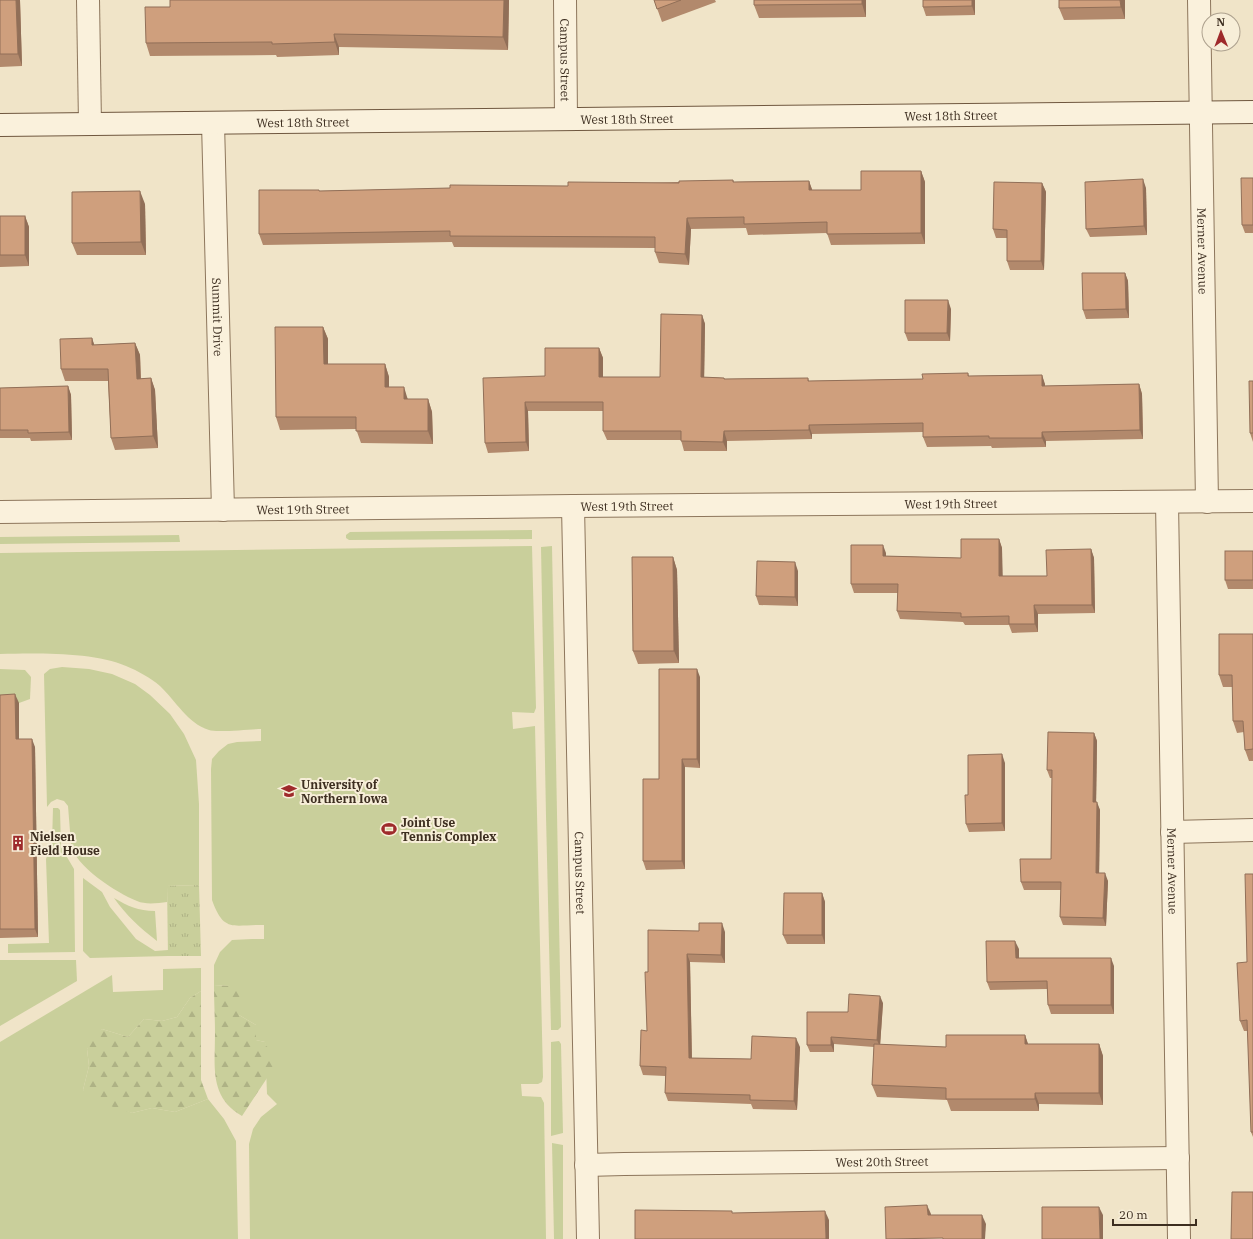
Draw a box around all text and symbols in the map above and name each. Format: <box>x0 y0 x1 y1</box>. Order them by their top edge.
north arrow <box>1201 12 1241 52</box>
text: N <box>1216 15 1226 29</box>
street label: Campus Street <box>558 18 573 102</box>
street label: West 18th Street <box>904 107 998 123</box>
street label: West 18th Street <box>580 111 674 126</box>
street label: West 18th Street <box>256 114 350 130</box>
street label: Merner Avenue <box>1195 208 1211 294</box>
street label: Summit Drive <box>209 277 227 356</box>
street label: West 19th Street <box>904 495 998 511</box>
street label: West 19th Street <box>580 498 674 513</box>
street label: West 19th Street <box>256 501 350 517</box>
place label: University of Northern Iowa <box>301 777 388 806</box>
school or university icon: University of Northern Iowa <box>280 782 298 800</box>
place label: Joint Use Tennis Complex <box>401 815 496 844</box>
sports icon: Joint Use Tennis Complex <box>380 820 398 838</box>
street label: Merner Avenue <box>1165 827 1181 914</box>
place label: Nielsen Field House <box>30 829 100 858</box>
street label: Campus Street <box>572 831 589 915</box>
building icon: Nielsen Field House <box>9 834 27 852</box>
street label: West 20th Street <box>835 1153 929 1169</box>
scale bar <box>1113 1201 1196 1227</box>
text: 20 m <box>1119 1207 1148 1222</box>

